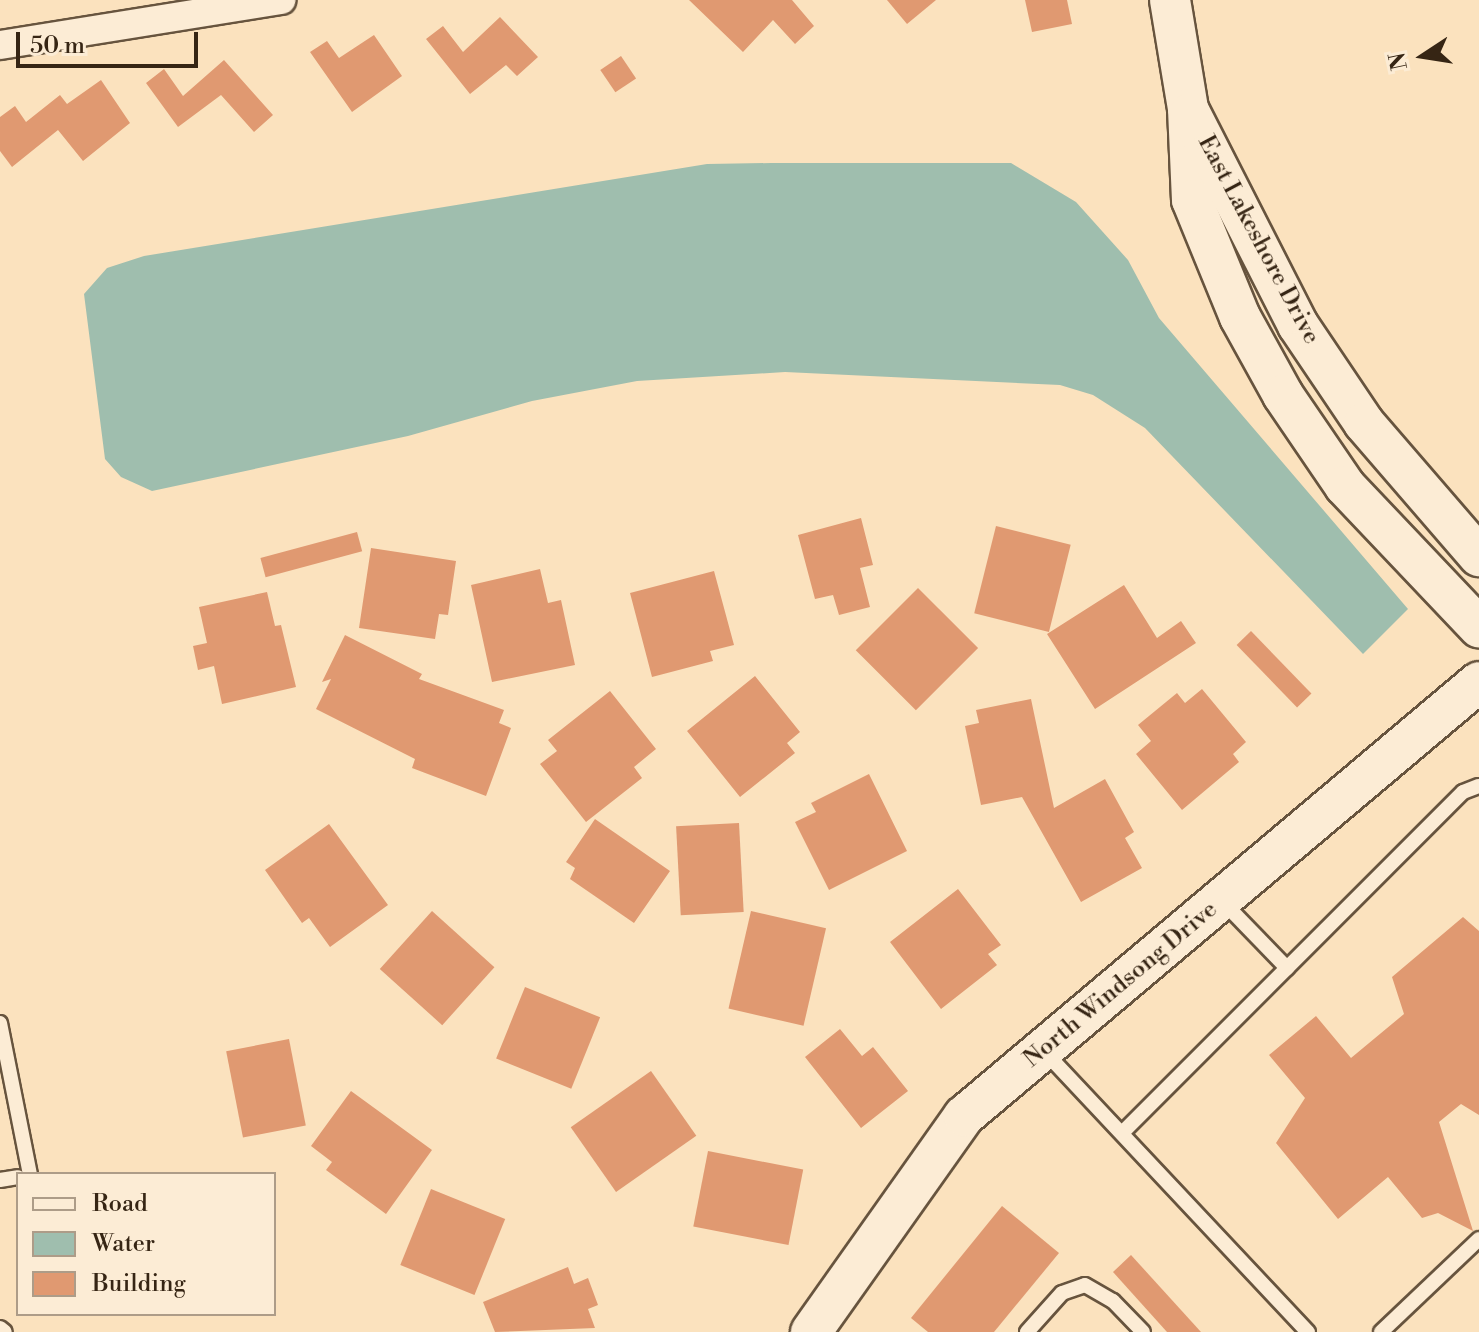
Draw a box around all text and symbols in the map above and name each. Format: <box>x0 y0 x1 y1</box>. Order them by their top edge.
scale bar <box>20 16 202 66</box>
north arrow <box>1383 16 1463 96</box>
text: 50 m <box>30 31 85 61</box>
text: N <box>1384 50 1414 72</box>
street label: East Lakeshore Drive <box>1191 131 1325 349</box>
street label: North Windsong Drive <box>1018 896 1224 1074</box>
legend <box>16 1172 276 1316</box>
text: Road <box>92 1189 148 1219</box>
text: Water <box>92 1229 155 1259</box>
text: Building <box>92 1269 186 1299</box>

